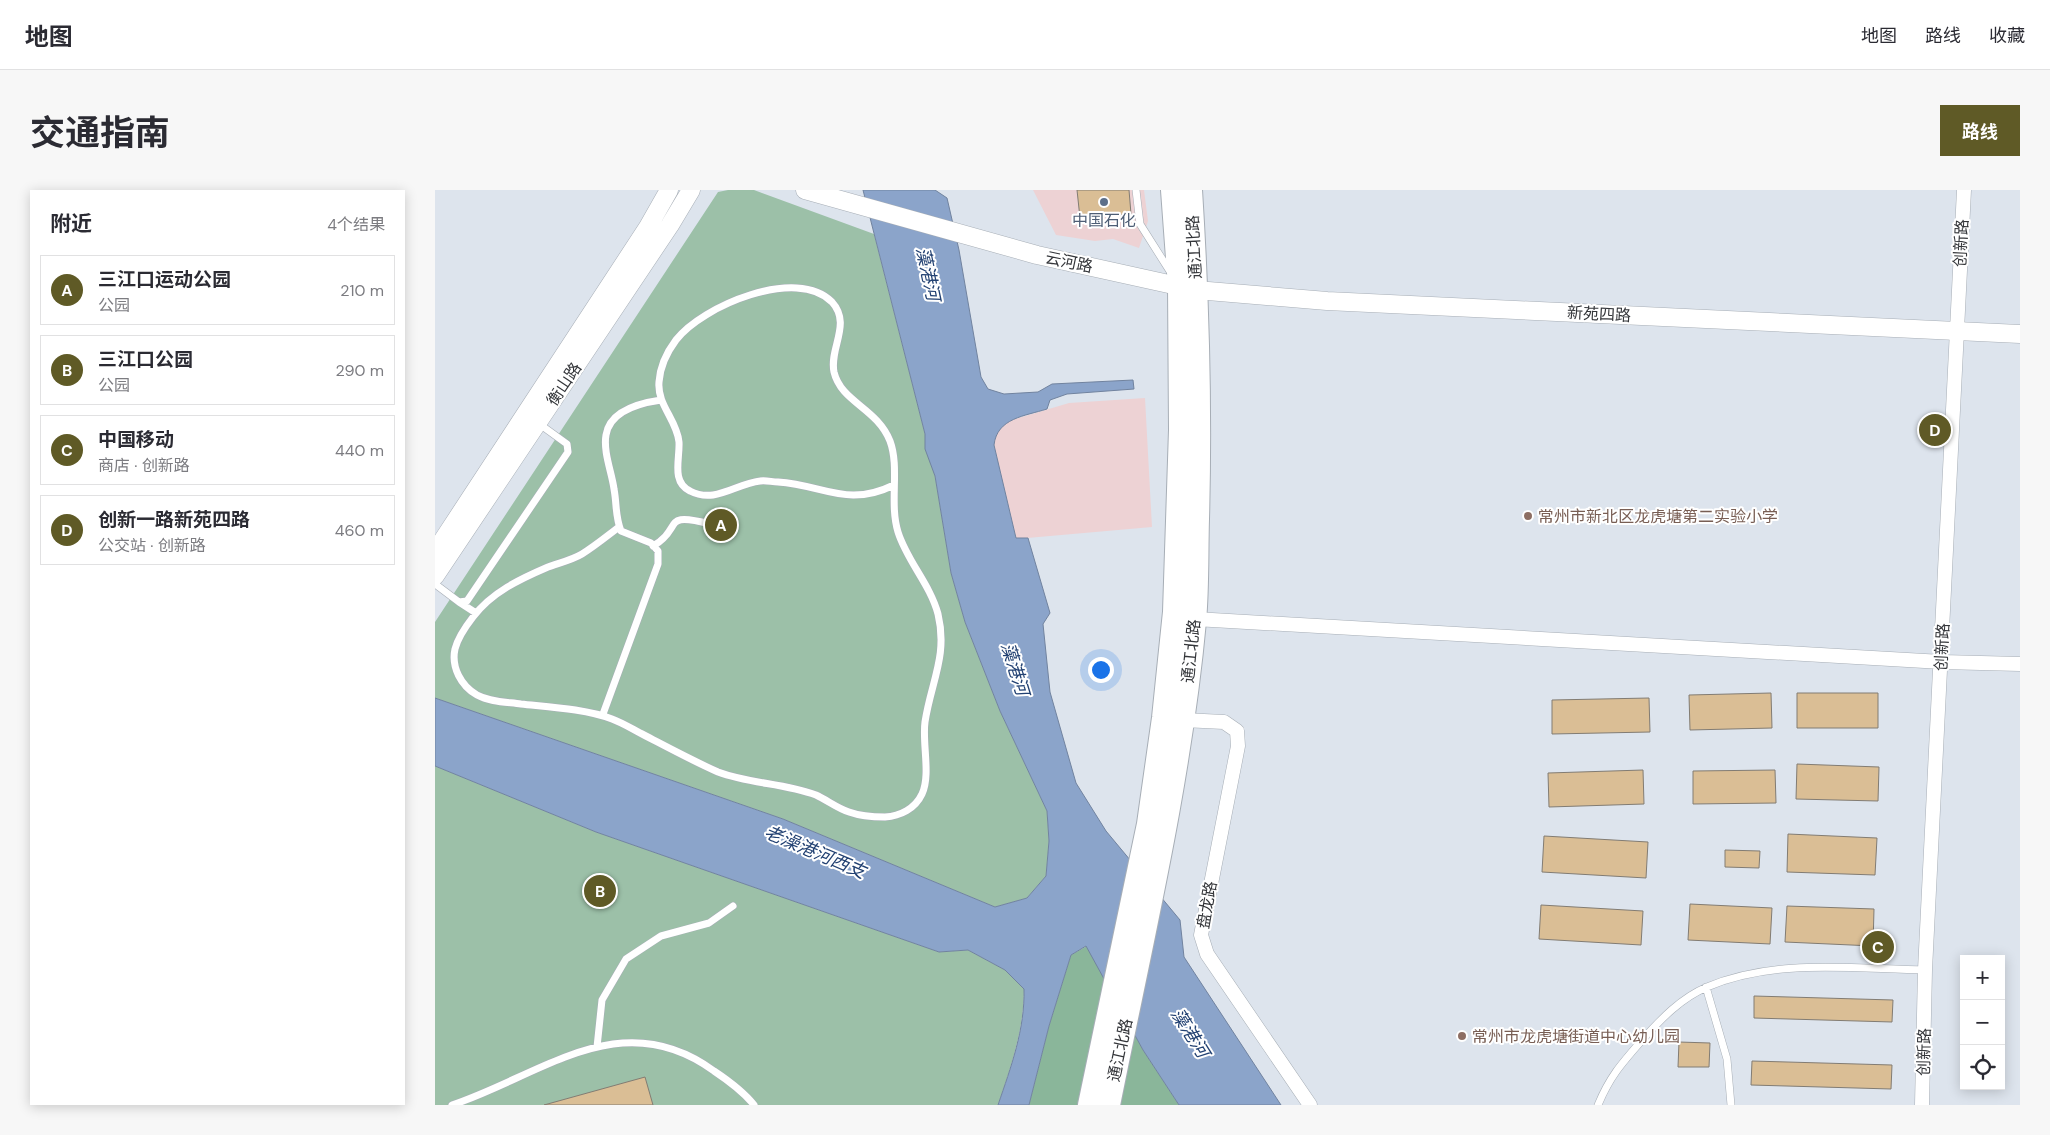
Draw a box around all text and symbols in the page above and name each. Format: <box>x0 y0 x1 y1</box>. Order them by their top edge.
text: 地图 <box>25 21 73 52</box>
text: 地图 <box>1861 24 1897 48</box>
text: 路线 <box>1925 24 1961 48</box>
text: 收藏 <box>1989 24 2025 48</box>
button: 路线 <box>1940 105 2020 156</box>
text: 交通指南 <box>30 110 170 156</box>
marker: 中国石化 <box>1098 196 1110 208</box>
text: 附近 <box>50 210 92 238</box>
place label: 中国石化 <box>1072 210 1136 231</box>
text: 4个结果 <box>327 214 385 235</box>
street label: 通江北路 <box>1182 214 1206 280</box>
street label: 创新路 <box>1949 218 1973 268</box>
water label: 藻港河 <box>911 245 946 306</box>
street label: 云河路 <box>1043 247 1095 277</box>
text: 三江口运动公园 <box>98 267 231 292</box>
text: A <box>61 280 73 301</box>
text: 210 m <box>340 280 384 301</box>
text: 公园 <box>98 295 130 316</box>
street label: 新苑四路 <box>1566 302 1632 326</box>
text: 三江口公园 <box>98 347 193 372</box>
street label: 衡山路 <box>542 358 586 410</box>
text: B <box>62 360 72 381</box>
text: 290 m <box>335 360 384 381</box>
text: 公园 <box>98 375 130 396</box>
pin: D <box>1919 411 1951 449</box>
text: 中国移动 <box>98 427 174 452</box>
text: C <box>61 440 73 461</box>
text: 440 m <box>335 440 384 461</box>
text: 商店 · 创新路 <box>98 455 190 476</box>
pin: A <box>705 506 737 544</box>
place label: 常州市新北区龙虎塘第二实验小学 <box>1538 506 1778 527</box>
text: 创新一路新苑四路 <box>98 507 250 532</box>
marker: 常州市新北区龙虎塘第二实验小学 <box>1522 510 1534 522</box>
text: D <box>61 520 73 541</box>
text: 460 m <box>335 520 384 541</box>
text: 公交站 · 创新路 <box>98 535 206 556</box>
street label: 通江北路 <box>1177 618 1205 684</box>
street label: 创新路 <box>1930 622 1954 672</box>
water label: 藻港河 <box>996 640 1035 701</box>
your location <box>1088 657 1114 683</box>
water label: 老澡港河西支 <box>761 820 871 885</box>
pin: B <box>584 872 616 910</box>
street label: 盘龙路 <box>1192 880 1222 930</box>
pin: C <box>1862 928 1894 966</box>
map controls <box>1960 955 2005 1090</box>
button: + <box>1960 955 2005 1000</box>
button: − <box>1960 1000 2005 1045</box>
water label: 藻港河 <box>1166 1004 1216 1065</box>
street label: 通江北路 <box>1103 1017 1137 1083</box>
place label: 常州市龙虎塘街道中心幼儿园 <box>1472 1026 1680 1047</box>
street label: 创新路 <box>1913 1028 1935 1076</box>
marker: 常州市龙虎塘街道中心幼儿园 <box>1456 1030 1468 1042</box>
button: locate <box>1960 1045 2005 1090</box>

